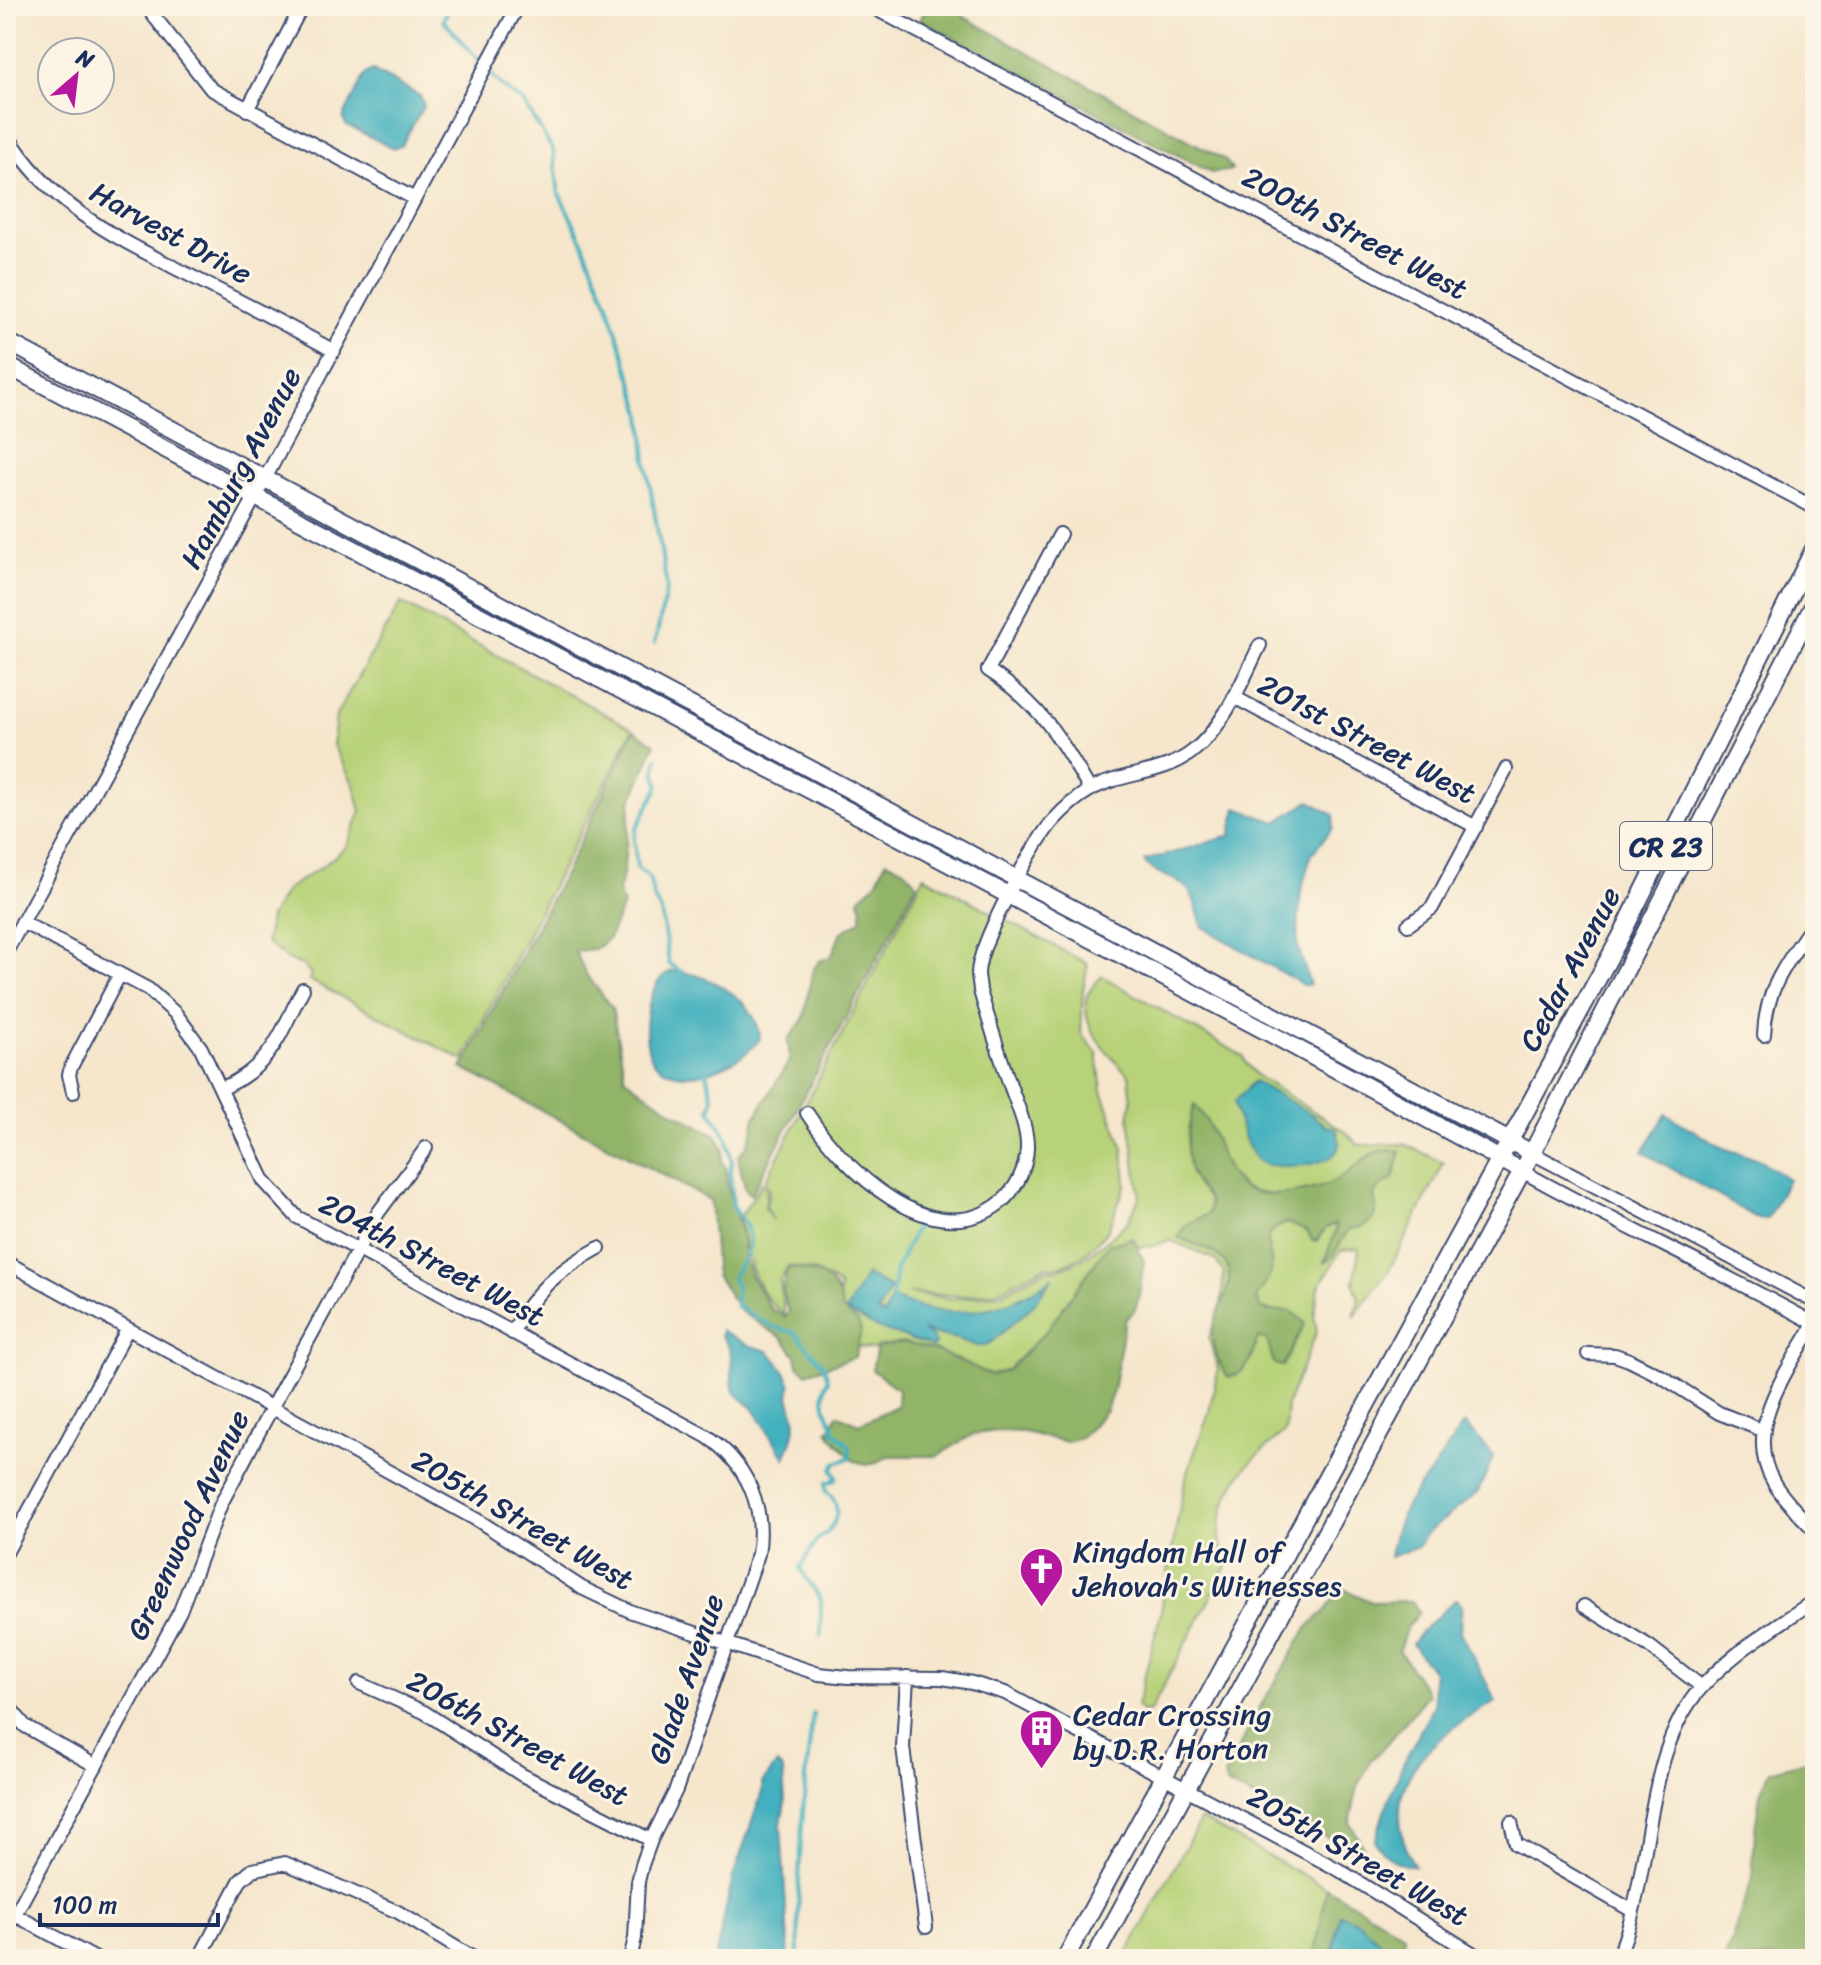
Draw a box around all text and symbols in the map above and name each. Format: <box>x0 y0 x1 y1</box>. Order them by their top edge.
north arrow <box>36 36 116 116</box>
text: N <box>68 38 102 80</box>
street label: 200th Street West <box>1232 151 1478 315</box>
street label: Harvest Drive <box>80 166 262 300</box>
street label: Hamburg Avenue <box>165 357 317 579</box>
street label: 201st Street West <box>1248 658 1486 820</box>
road number: CR 23 <box>1620 822 1712 870</box>
street label: Cedar Avenue <box>1504 876 1636 1062</box>
street label: 204th Street West <box>309 1178 555 1342</box>
street label: Greenwood Avenue <box>111 1401 265 1649</box>
street label: 205th Street West <box>402 1434 644 1606</box>
place label: Kingdom Hall of Jehovah's Witnesses <box>1072 1525 1342 1613</box>
church icon: Kingdom Hall of Jehovah's Witnesses <box>1018 1545 1066 1608</box>
street label: Glade Avenue <box>632 1586 740 1772</box>
street label: 206th Street West <box>396 1654 640 1822</box>
place label: Cedar Crossing by D.R. Horton <box>1073 1688 1271 1776</box>
building icon: Cedar Crossing by D.R. Horton <box>1018 1708 1066 1771</box>
street label: 205th Street West <box>1237 1770 1479 1942</box>
scale bar <box>40 1877 218 1927</box>
text: 100 m <box>52 1884 117 1926</box>

